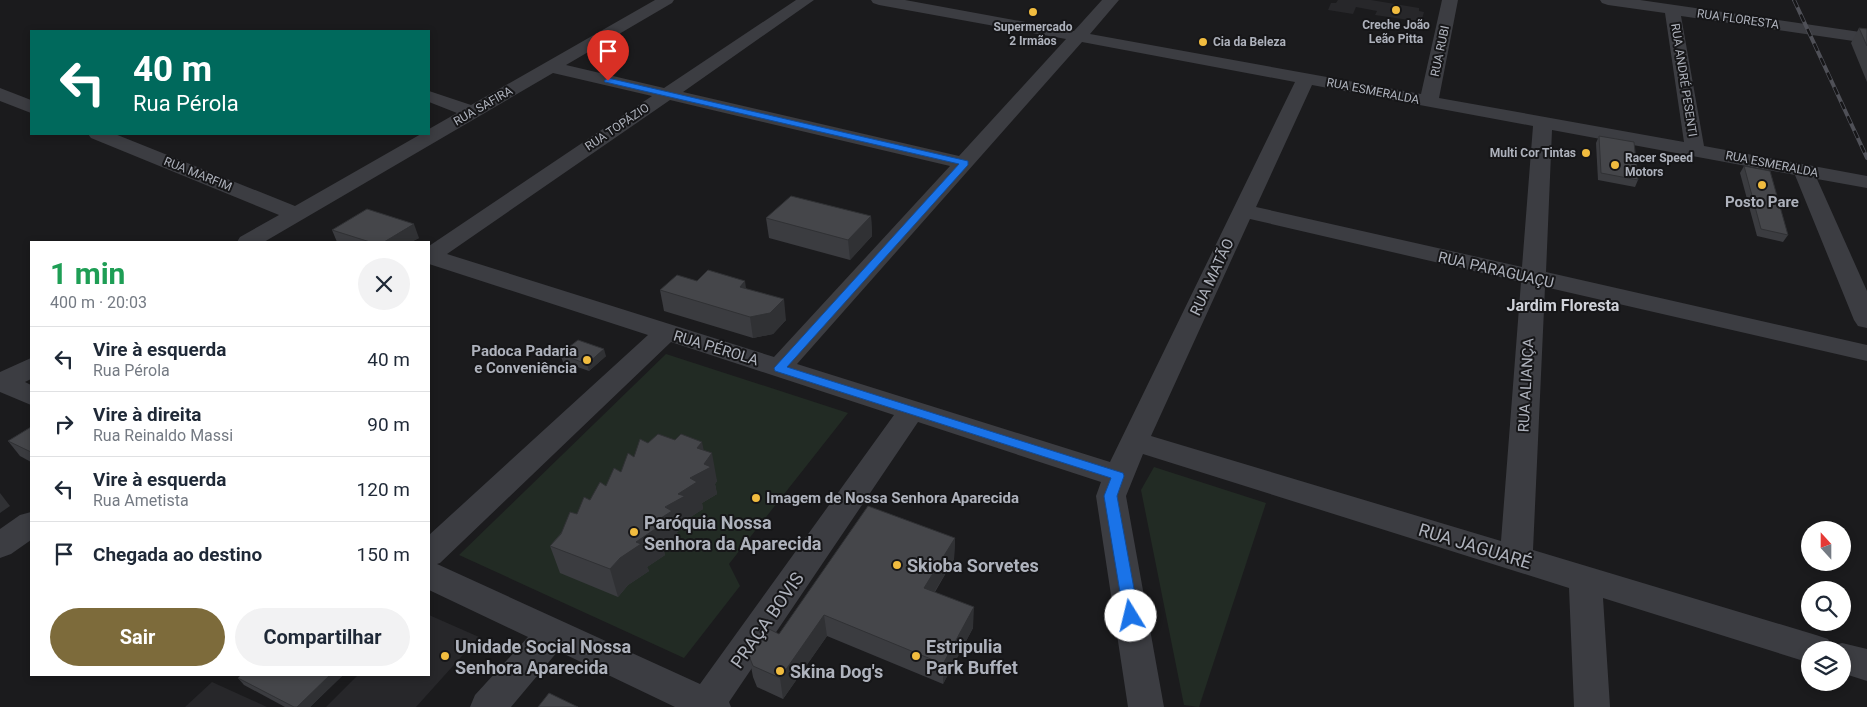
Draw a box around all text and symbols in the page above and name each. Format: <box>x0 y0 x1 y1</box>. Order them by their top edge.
marker: Creche João Leão Pitta <box>1390 4 1402 16</box>
marker: Supermercado 2 Irmãos <box>1027 6 1039 18</box>
street label: RUA FLORESTA <box>1696 6 1780 32</box>
place label: Creche João Leão Pitta <box>1362 18 1430 46</box>
place label: Supermercado 2 Irmãos <box>993 20 1073 48</box>
street label: RUA ANDRÉ PESENTI <box>1668 22 1701 138</box>
street label: RUA RUBI <box>1428 24 1452 78</box>
pin <box>587 30 629 81</box>
place label: Cia da Beleza <box>1213 35 1286 49</box>
marker: Cia da Beleza <box>1197 36 1209 48</box>
icon: arrive <box>594 37 622 65</box>
text: 40 m <box>133 49 212 90</box>
icon: left <box>50 50 115 115</box>
street label: RUA ESMERALDA <box>1325 75 1421 107</box>
street label: RUA SAFIRA <box>451 83 515 129</box>
text: Rua Pérola <box>133 91 239 116</box>
street label: RUA TOPÁZIO <box>582 100 652 154</box>
place label: Multi Cor Tintas <box>1490 146 1576 160</box>
marker: Multi Cor Tintas <box>1580 147 1592 159</box>
street label: RUA ESMERALDA <box>1724 148 1820 180</box>
place label: Racer Speed Motors <box>1625 151 1693 179</box>
street label: RUA MARFIM <box>162 154 234 194</box>
marker: Racer Speed Motors <box>1609 159 1621 171</box>
marker: Posto Pare <box>1756 179 1768 191</box>
place label: Posto Pare <box>1725 193 1799 211</box>
street label: RUA MATÃO <box>1186 236 1238 318</box>
street label: RUA PARAGUAÇU <box>1436 248 1556 292</box>
text: 1 min <box>50 256 125 291</box>
button: close <box>358 258 410 310</box>
text: 400 m · 20:03 <box>50 293 147 312</box>
district label: Jardim Floresta <box>1507 296 1620 315</box>
street label: RUA PÉROLA <box>671 327 761 370</box>
street label: RUA ALIANÇA <box>1515 337 1537 433</box>
text: Vire à esquerda <box>93 338 226 361</box>
place label: Padoca Padaria e Conveniência <box>471 342 577 377</box>
icon: left <box>50 345 78 373</box>
text: 40 m <box>367 348 410 371</box>
marker: Padoca Padaria e Conveniência <box>581 354 593 366</box>
text: Rua Pérola <box>93 361 170 380</box>
text: Vire à direita <box>93 403 202 426</box>
icon: right <box>50 410 78 438</box>
text: 90 m <box>367 413 410 436</box>
text: Rua Reinaldo Massi <box>93 426 233 445</box>
text: Vire à esquerda <box>93 468 226 491</box>
icon: left <box>50 475 78 503</box>
text: 120 m <box>357 478 410 501</box>
place label: Imagem de Nossa Senhora Aparecida <box>766 489 1019 507</box>
text: Rua Ametista <box>93 491 189 510</box>
marker: Imagem de Nossa Senhora Aparecida <box>750 492 762 504</box>
place label: Paróquia Nossa Senhora da Aparecida <box>644 512 822 554</box>
street label: RUA JAGUARÉ <box>1416 519 1534 573</box>
north arrow <box>1801 521 1851 571</box>
map controls <box>1801 521 1851 691</box>
marker: Paróquia Nossa Senhora da Aparecida <box>628 526 640 538</box>
icon: arrive <box>50 540 78 568</box>
text: Chegada ao destino <box>93 543 262 566</box>
text: 150 m <box>357 543 410 566</box>
place label: Skioba Sorvetes <box>907 555 1039 576</box>
marker: Skioba Sorvetes <box>891 559 903 571</box>
street label: PRAÇA BOVIS <box>726 568 808 672</box>
button: search <box>1801 581 1851 631</box>
position arrow <box>1104 589 1156 641</box>
button: Sair <box>50 608 225 666</box>
button: Compartilhar <box>235 608 410 666</box>
place label: Unidade Social Nossa Senhora Aparecida <box>455 636 631 678</box>
place label: Estripulia Park Buffet <box>926 636 1018 678</box>
button: layers <box>1801 641 1851 691</box>
marker: Unidade Social Nossa Senhora Aparecida <box>439 650 451 662</box>
marker: Estripulia Park Buffet <box>910 650 922 662</box>
place label: Skina Dog's <box>790 661 883 682</box>
marker: Skina Dog's <box>774 665 786 677</box>

